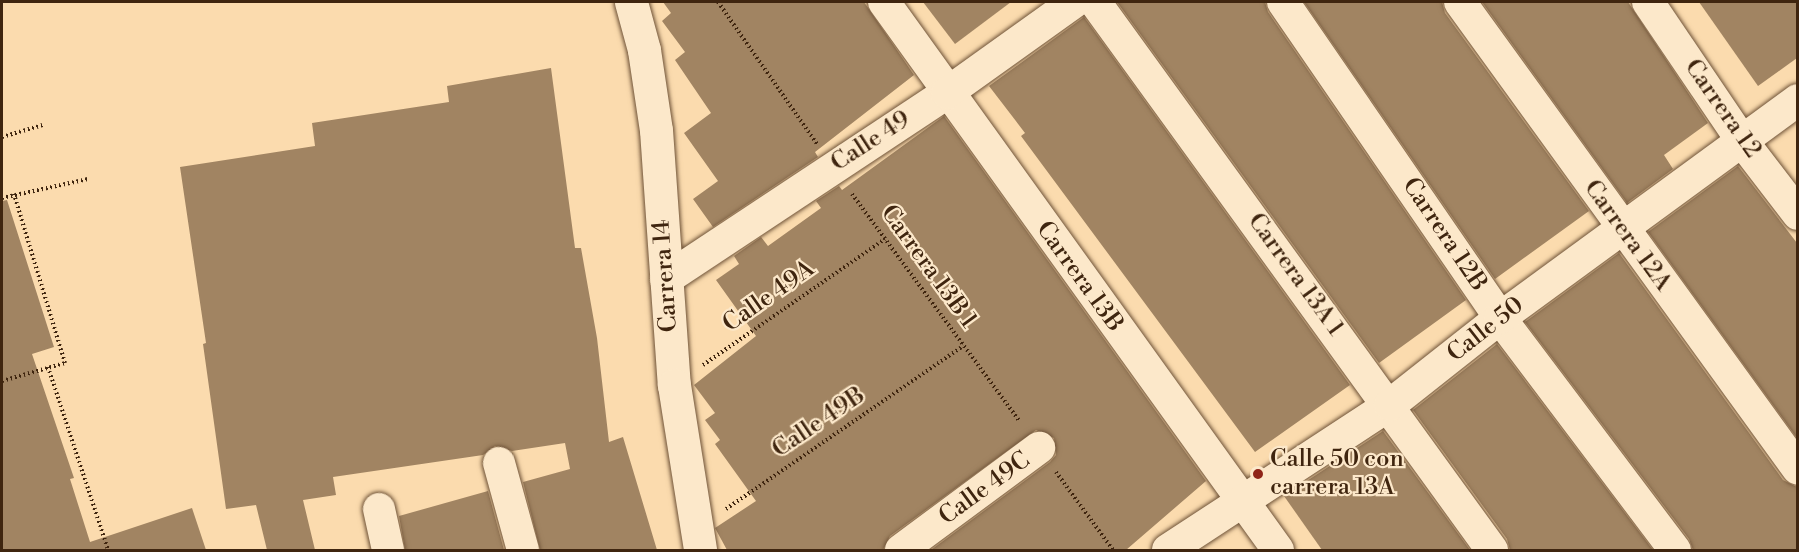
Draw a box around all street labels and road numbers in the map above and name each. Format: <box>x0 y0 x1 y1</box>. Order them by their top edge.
street label: Carrera 12 <box>1678 54 1766 164</box>
street label: Calle 49 <box>826 106 916 178</box>
street label: Carrera 12B <box>1396 173 1492 297</box>
street label: Carrera 12A <box>1577 175 1677 297</box>
street label: Carrera 13B 1 <box>874 200 982 334</box>
street label: Carrera 13A 1 <box>1241 208 1349 342</box>
street label: Carrera 13B <box>1029 216 1129 338</box>
street label: Carrera 14 <box>648 219 684 333</box>
street label: Calle 49A <box>718 255 820 339</box>
street label: Calle 50 <box>1442 291 1530 369</box>
street label: Calle 49B <box>767 382 871 464</box>
street label: Calle 49C <box>934 446 1036 532</box>

